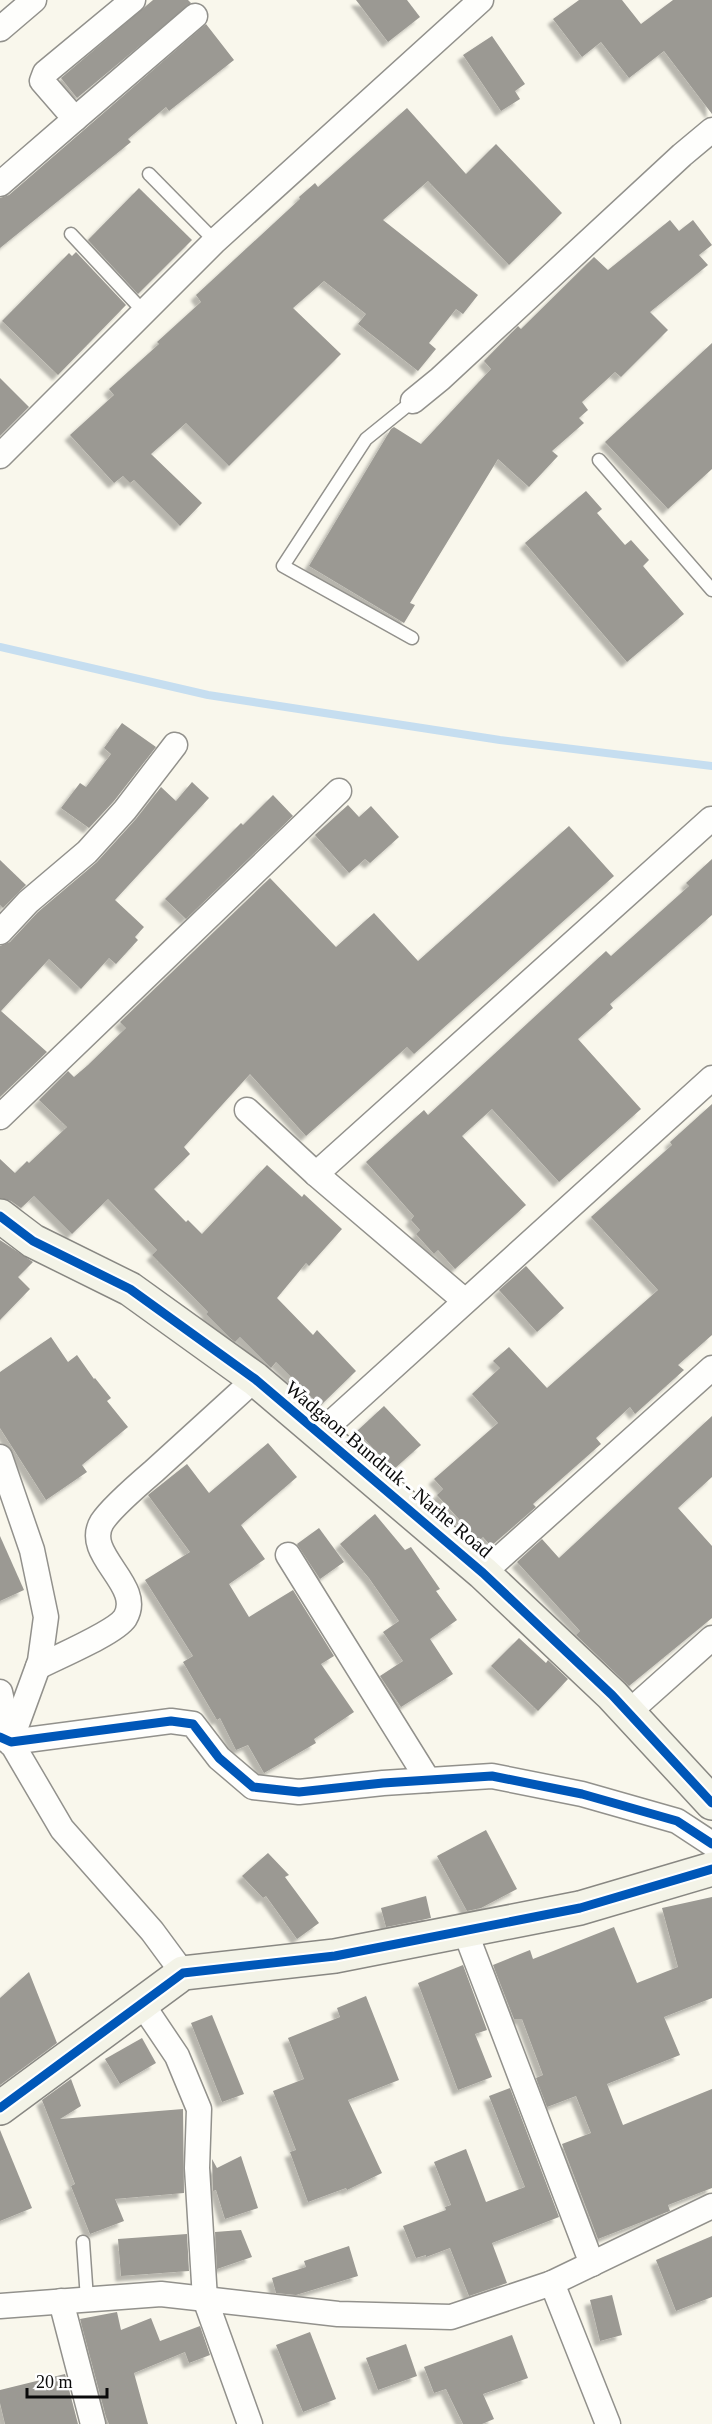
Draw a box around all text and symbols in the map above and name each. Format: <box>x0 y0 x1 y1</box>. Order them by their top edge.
street label: Wadgaon Bundruk - Narhe Road <box>281 1376 497 1563</box>
scale bar <box>27 2361 106 2399</box>
text: 20 m <box>36 2372 73 2392</box>

